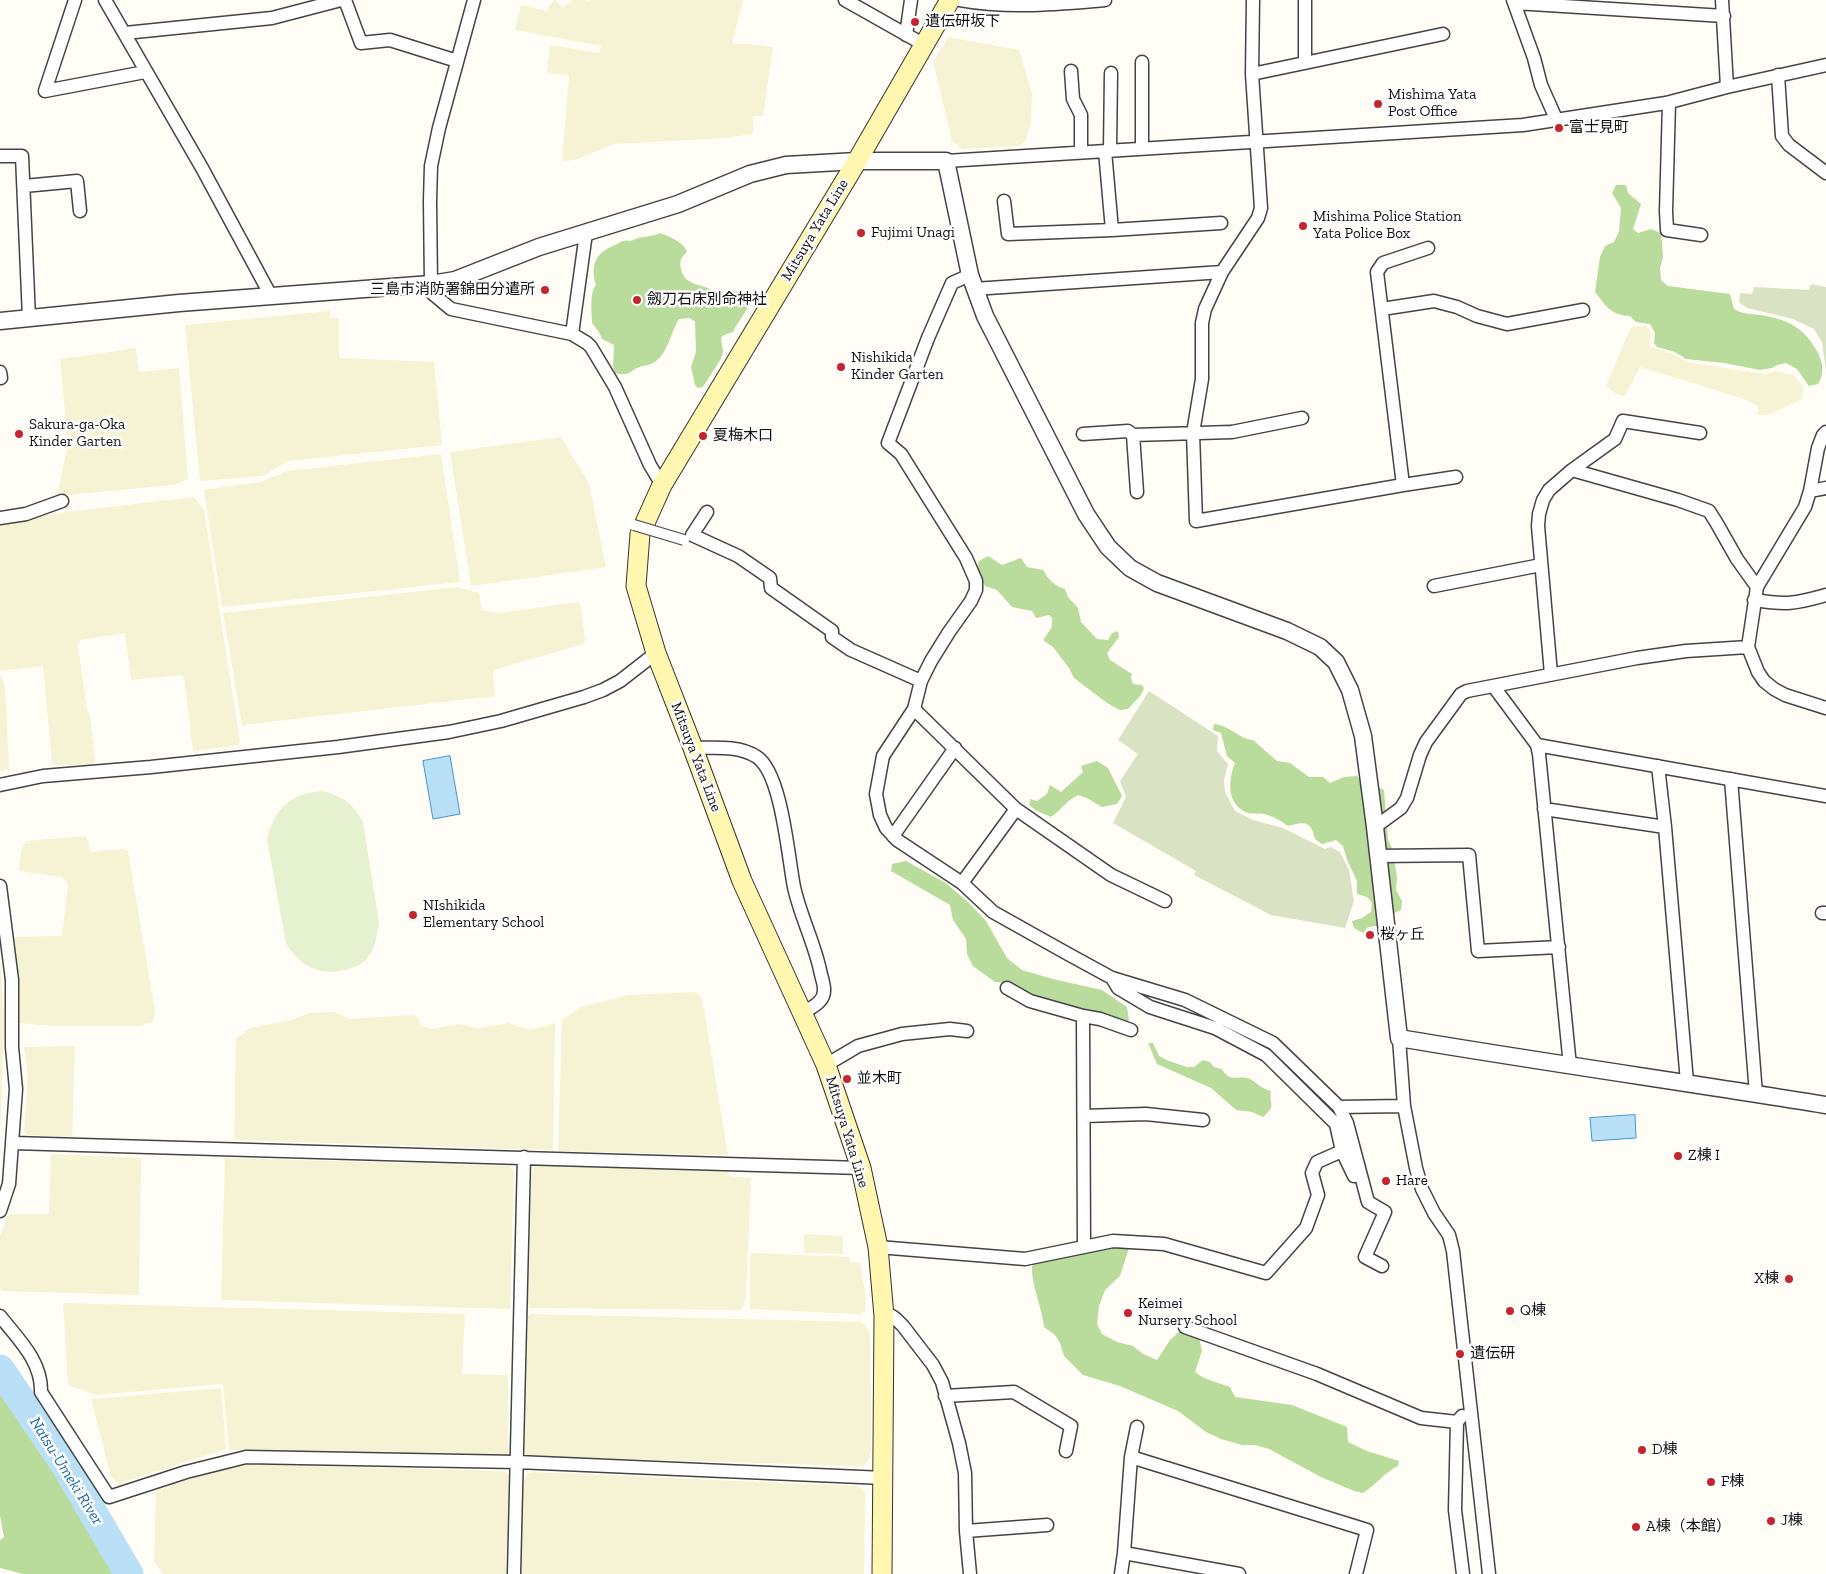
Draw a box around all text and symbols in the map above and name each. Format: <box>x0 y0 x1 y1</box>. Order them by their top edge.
place label: 遺伝研坂下 <box>925 13 1000 31</box>
marker: 遺伝研坂下 <box>909 16 921 28</box>
place label: Mishima Yata Post Office <box>1388 86 1476 121</box>
marker: Mishima Yata Post Office <box>1372 98 1384 110</box>
place label: 富士見町 <box>1569 119 1629 137</box>
marker: 富士見町 <box>1553 122 1565 134</box>
street label: Mitsuya Yata Line <box>777 176 853 284</box>
place label: Mishima Police Station Yata Police Box <box>1313 208 1462 243</box>
marker: Mishima Police Station Yata Police Box <box>1297 220 1309 232</box>
place label: Fujimi Unagi <box>871 224 955 242</box>
marker: Fujimi Unagi <box>855 227 867 239</box>
place label: 三島市消防署錦田分遣所 <box>370 281 535 299</box>
marker: 三島市消防署錦田分遣所 <box>539 284 551 296</box>
place label: 劔刀石床別命神社 <box>647 291 767 309</box>
marker: 劔刀石床別命神社 <box>631 294 643 306</box>
place label: Nishikida Kinder Garten <box>851 349 944 384</box>
marker: Nishikida Kinder Garten <box>835 361 847 373</box>
place label: Sakura-ga-Oka Kinder Garten <box>29 416 125 451</box>
place label: 夏梅木口 <box>713 427 773 445</box>
marker: Sakura-ga-Oka Kinder Garten <box>13 428 25 440</box>
marker: 夏梅木口 <box>697 430 709 442</box>
street label: Mitsuya Yata Line <box>667 700 725 814</box>
place label: NIshikida Elementary School <box>423 897 544 932</box>
marker: NIshikida Elementary School <box>407 909 419 921</box>
place label: 桜ヶ丘 <box>1380 926 1425 944</box>
marker: 桜ヶ丘 <box>1364 929 1376 941</box>
place label: 並木町 <box>857 1070 902 1088</box>
marker: 並木町 <box>841 1073 853 1085</box>
street label: Mitsuya Yata Line <box>821 1074 873 1190</box>
place label: Z棟 I <box>1688 1147 1720 1165</box>
marker: Z棟 I <box>1672 1150 1684 1162</box>
place label: Hare <box>1396 1172 1428 1190</box>
marker: Hare <box>1380 1175 1392 1187</box>
place label: X棟 <box>1755 1270 1779 1288</box>
marker: X棟 <box>1783 1273 1795 1285</box>
place label: Keimei Nursery School <box>1138 1295 1237 1330</box>
place label: Q棟 <box>1520 1302 1546 1320</box>
marker: Q棟 <box>1504 1305 1516 1317</box>
marker: Keimei Nursery School <box>1122 1307 1134 1319</box>
place label: 遺伝研 <box>1470 1345 1515 1363</box>
marker: 遺伝研 <box>1454 1348 1466 1360</box>
water label: Natsu-Umeki River <box>25 1414 107 1528</box>
place label: D棟 <box>1652 1441 1678 1459</box>
marker: D棟 <box>1636 1444 1648 1456</box>
place label: F棟 <box>1721 1473 1744 1491</box>
marker: F棟 <box>1705 1476 1717 1488</box>
place label: J棟 <box>1781 1512 1803 1530</box>
marker: J棟 <box>1765 1515 1777 1527</box>
place label: A棟（本館） <box>1646 1518 1731 1536</box>
marker: A棟（本館） <box>1630 1521 1642 1533</box>

